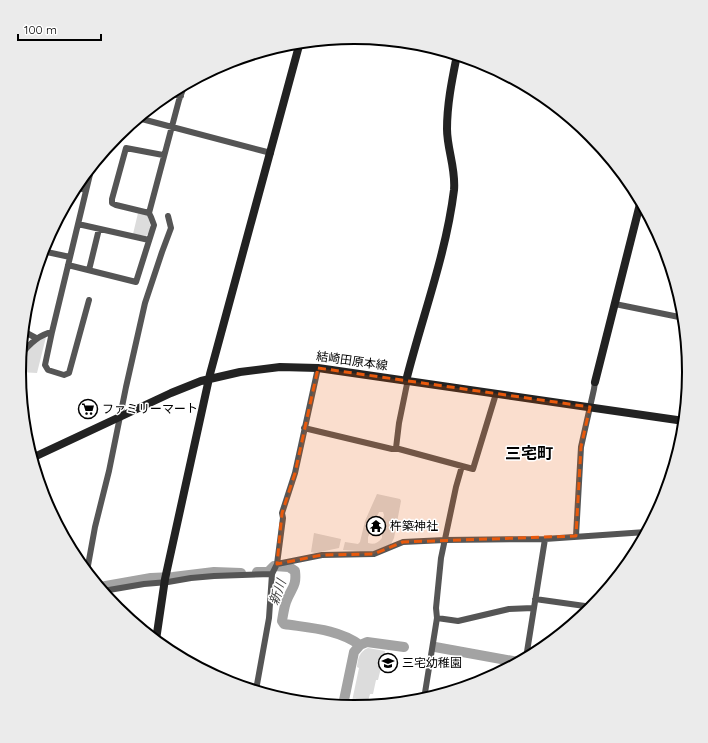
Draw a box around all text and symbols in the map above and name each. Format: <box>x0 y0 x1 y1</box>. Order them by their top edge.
scale bar <box>18 16 101 42</box>
text: 100 m <box>24 22 57 37</box>
street label: 結崎田原本線 <box>315 348 389 373</box>
supermarket icon: ファミリーマート <box>77 398 99 420</box>
place label: ファミリーマート <box>102 401 198 416</box>
district label: 三宅町 <box>505 443 553 463</box>
temple icon: 杵築神社 <box>365 515 387 537</box>
place label: 杵築神社 <box>390 518 438 533</box>
water label: 新川 <box>265 575 289 607</box>
school or university icon: 三宅幼稚園 <box>377 652 399 674</box>
place label: 三宅幼稚園 <box>402 655 462 670</box>

